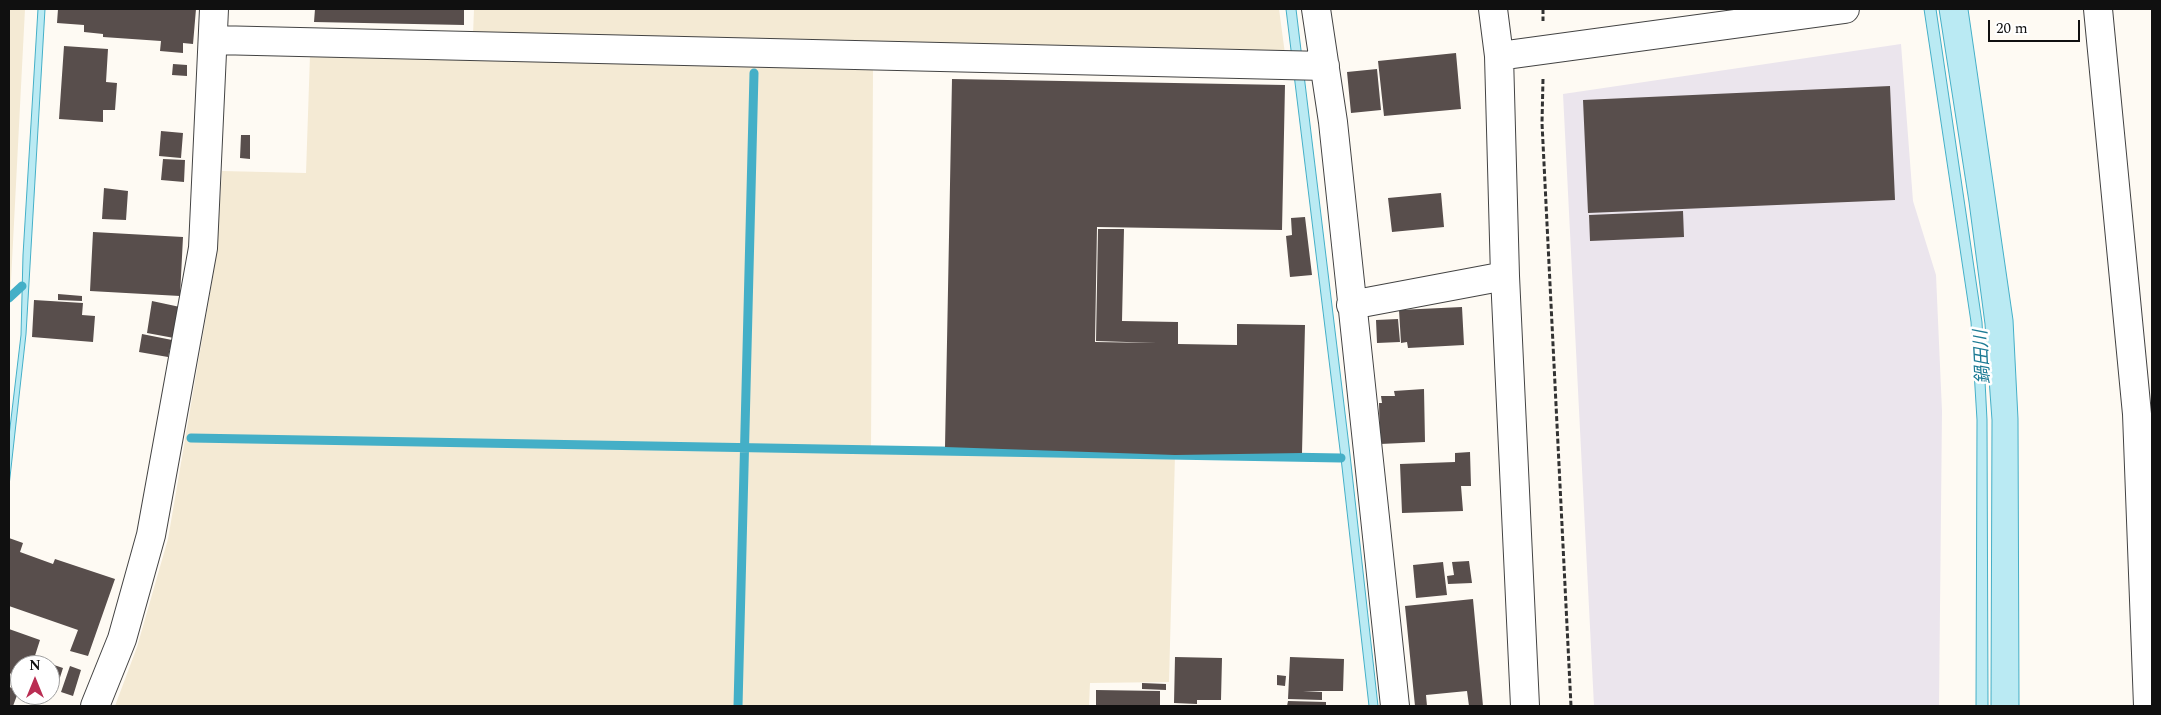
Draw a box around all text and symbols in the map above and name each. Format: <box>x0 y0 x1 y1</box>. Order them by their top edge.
scale bar <box>1991 10 2084 42</box>
text: 20 m <box>1996 17 2028 40</box>
water label: 鍋田川 <box>1972 329 1996 385</box>
north arrow <box>10 655 60 705</box>
text: N <box>29 655 41 676</box>

